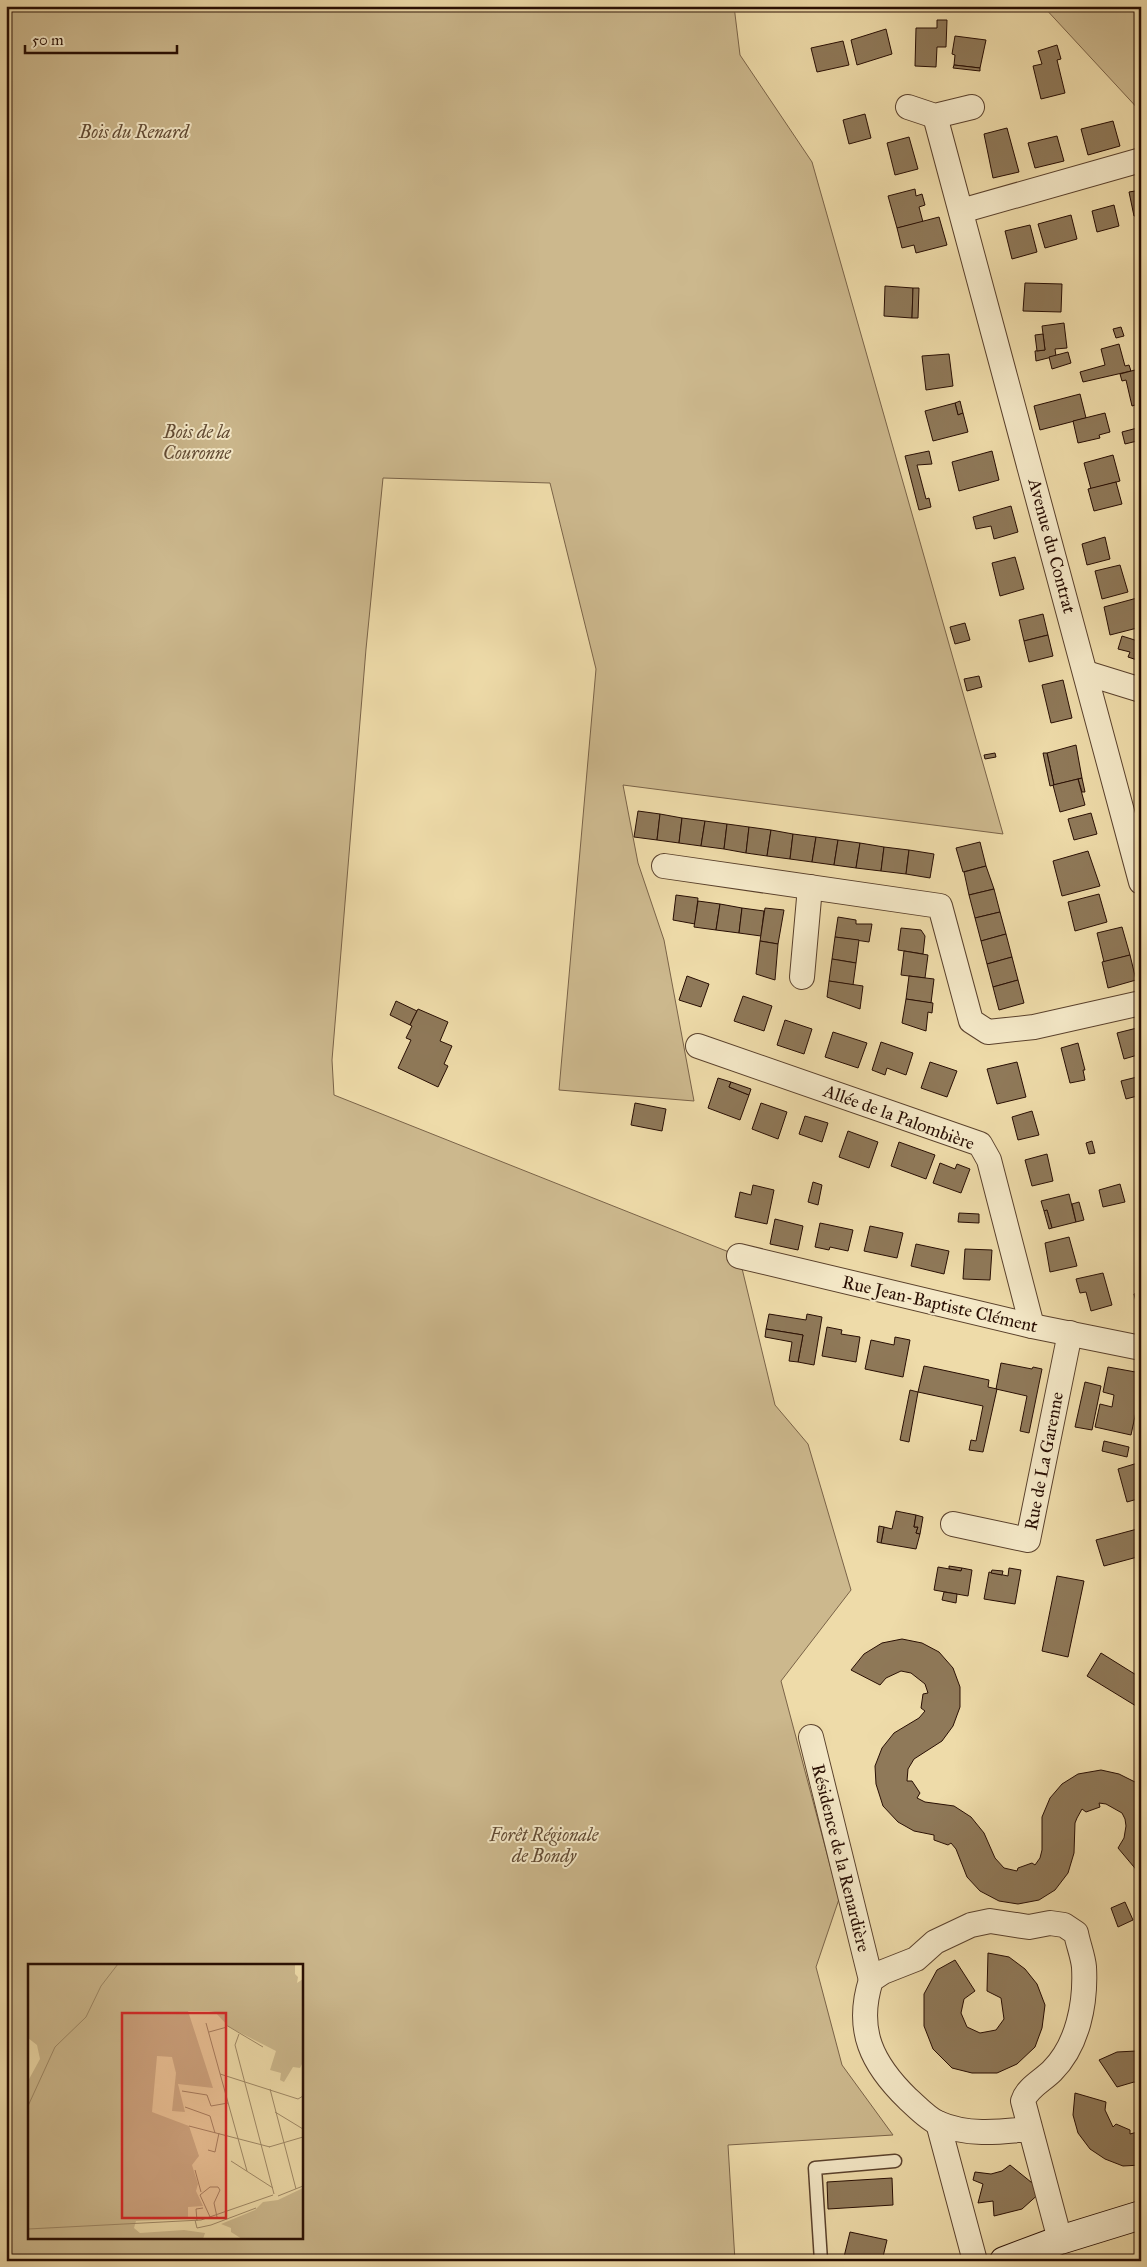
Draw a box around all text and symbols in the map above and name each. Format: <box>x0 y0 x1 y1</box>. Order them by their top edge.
scale bar <box>25 22 178 54</box>
text: 50 m <box>32 31 64 49</box>
park label: Bois du Renard <box>78 121 190 143</box>
park label: Bois de la Couronne <box>163 421 232 464</box>
street label: Avenue du Contrat <box>1023 475 1081 616</box>
street label: Allée de la Palombière <box>820 1079 978 1155</box>
street label: Rue Jean-Baptiste Clément <box>840 1271 1040 1338</box>
street label: Rue de La Garenne <box>1020 1390 1068 1532</box>
street label: Résidence de la Renardière <box>807 1762 875 1954</box>
park label: Forêt Régionale de Bondy <box>489 1824 600 1867</box>
inset map <box>28 1964 302 2240</box>

